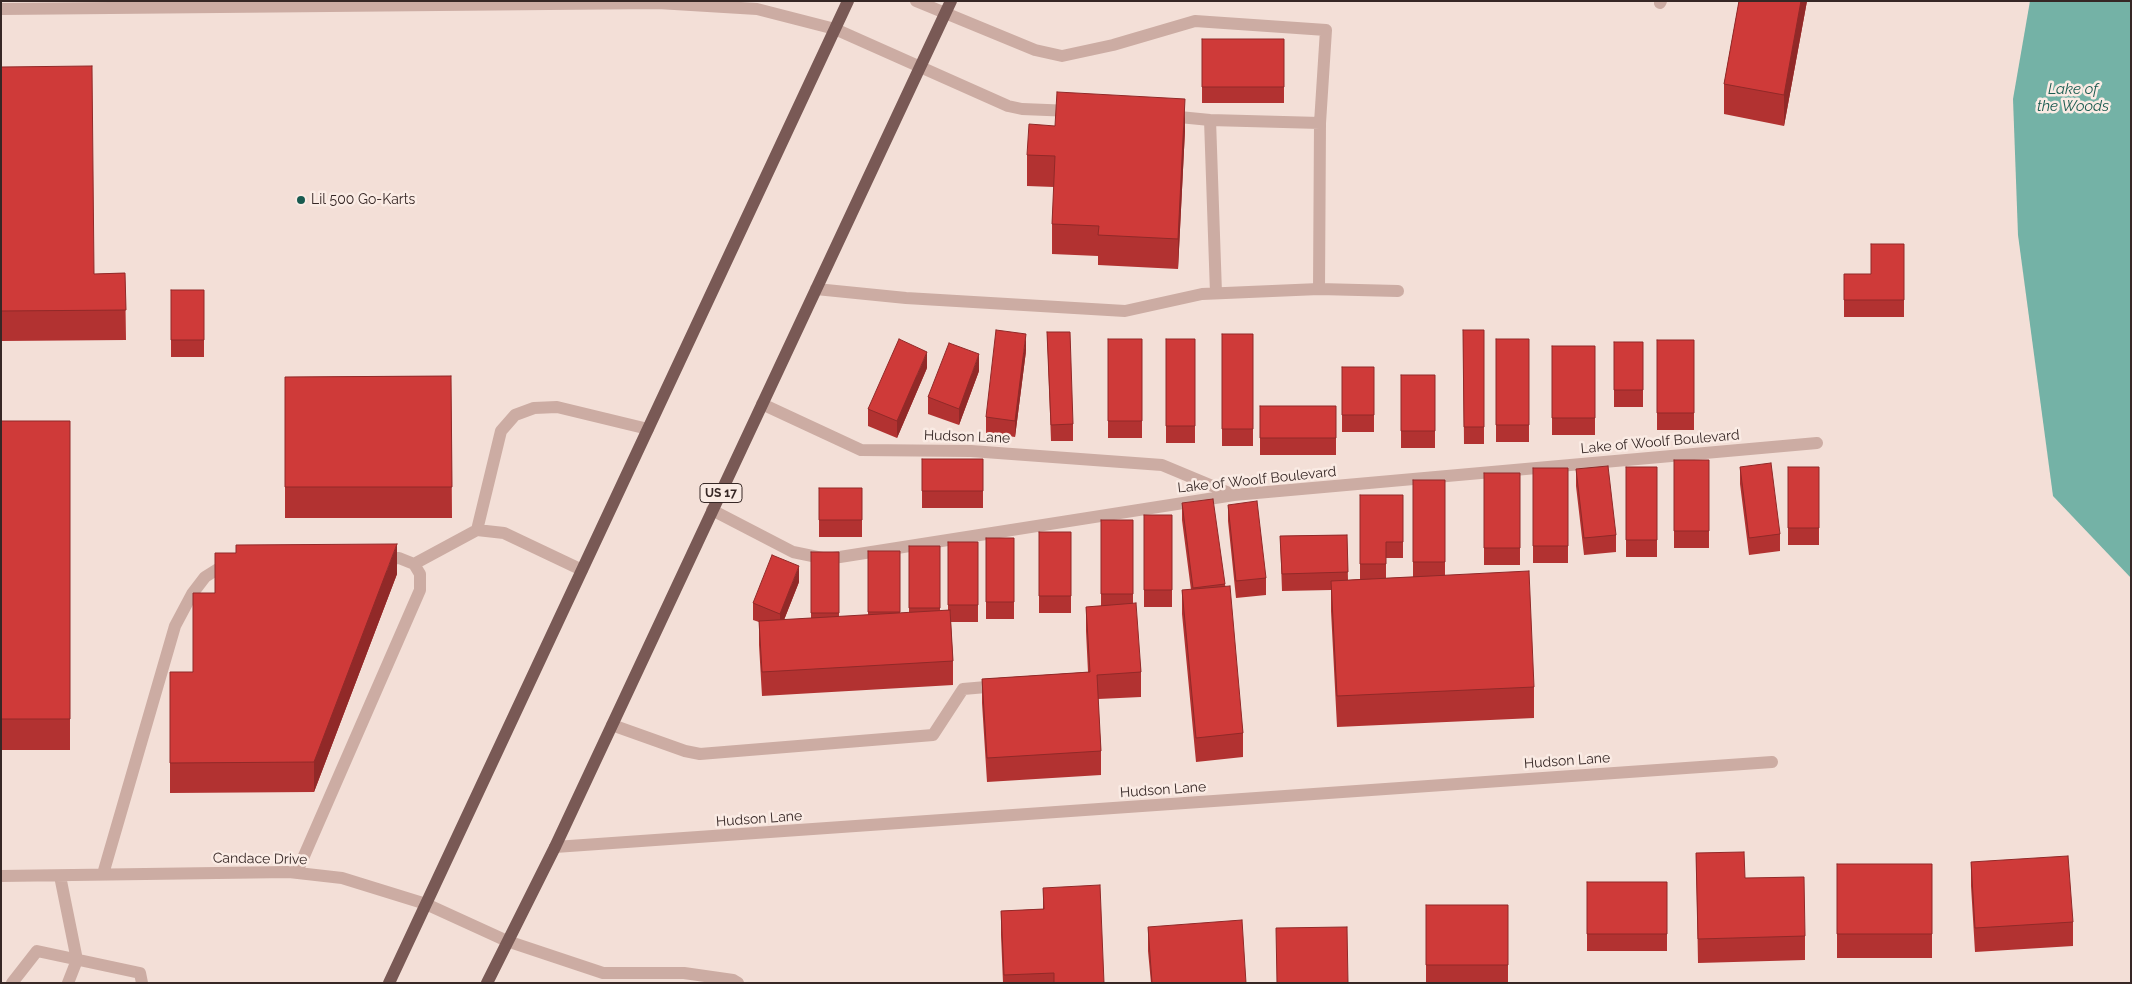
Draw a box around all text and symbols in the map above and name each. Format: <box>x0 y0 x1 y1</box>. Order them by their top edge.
water label: Lake of the Woods <box>2037 80 2109 115</box>
place label: Lil 500 Go-Karts <box>311 192 415 208</box>
marker: Lil 500 Go-Karts <box>295 194 307 206</box>
street label: Hudson Lane <box>924 427 1010 447</box>
street label: Lake of Woolf Boulevard <box>1580 427 1740 457</box>
street label: Lake of Woolf Boulevard <box>1177 463 1337 497</box>
road number: US 17 <box>700 483 742 502</box>
street label: Hudson Lane <box>1523 750 1611 772</box>
street label: Hudson Lane <box>1119 779 1207 801</box>
street label: Hudson Lane <box>715 808 803 830</box>
street label: Candace Drive <box>213 850 307 868</box>

